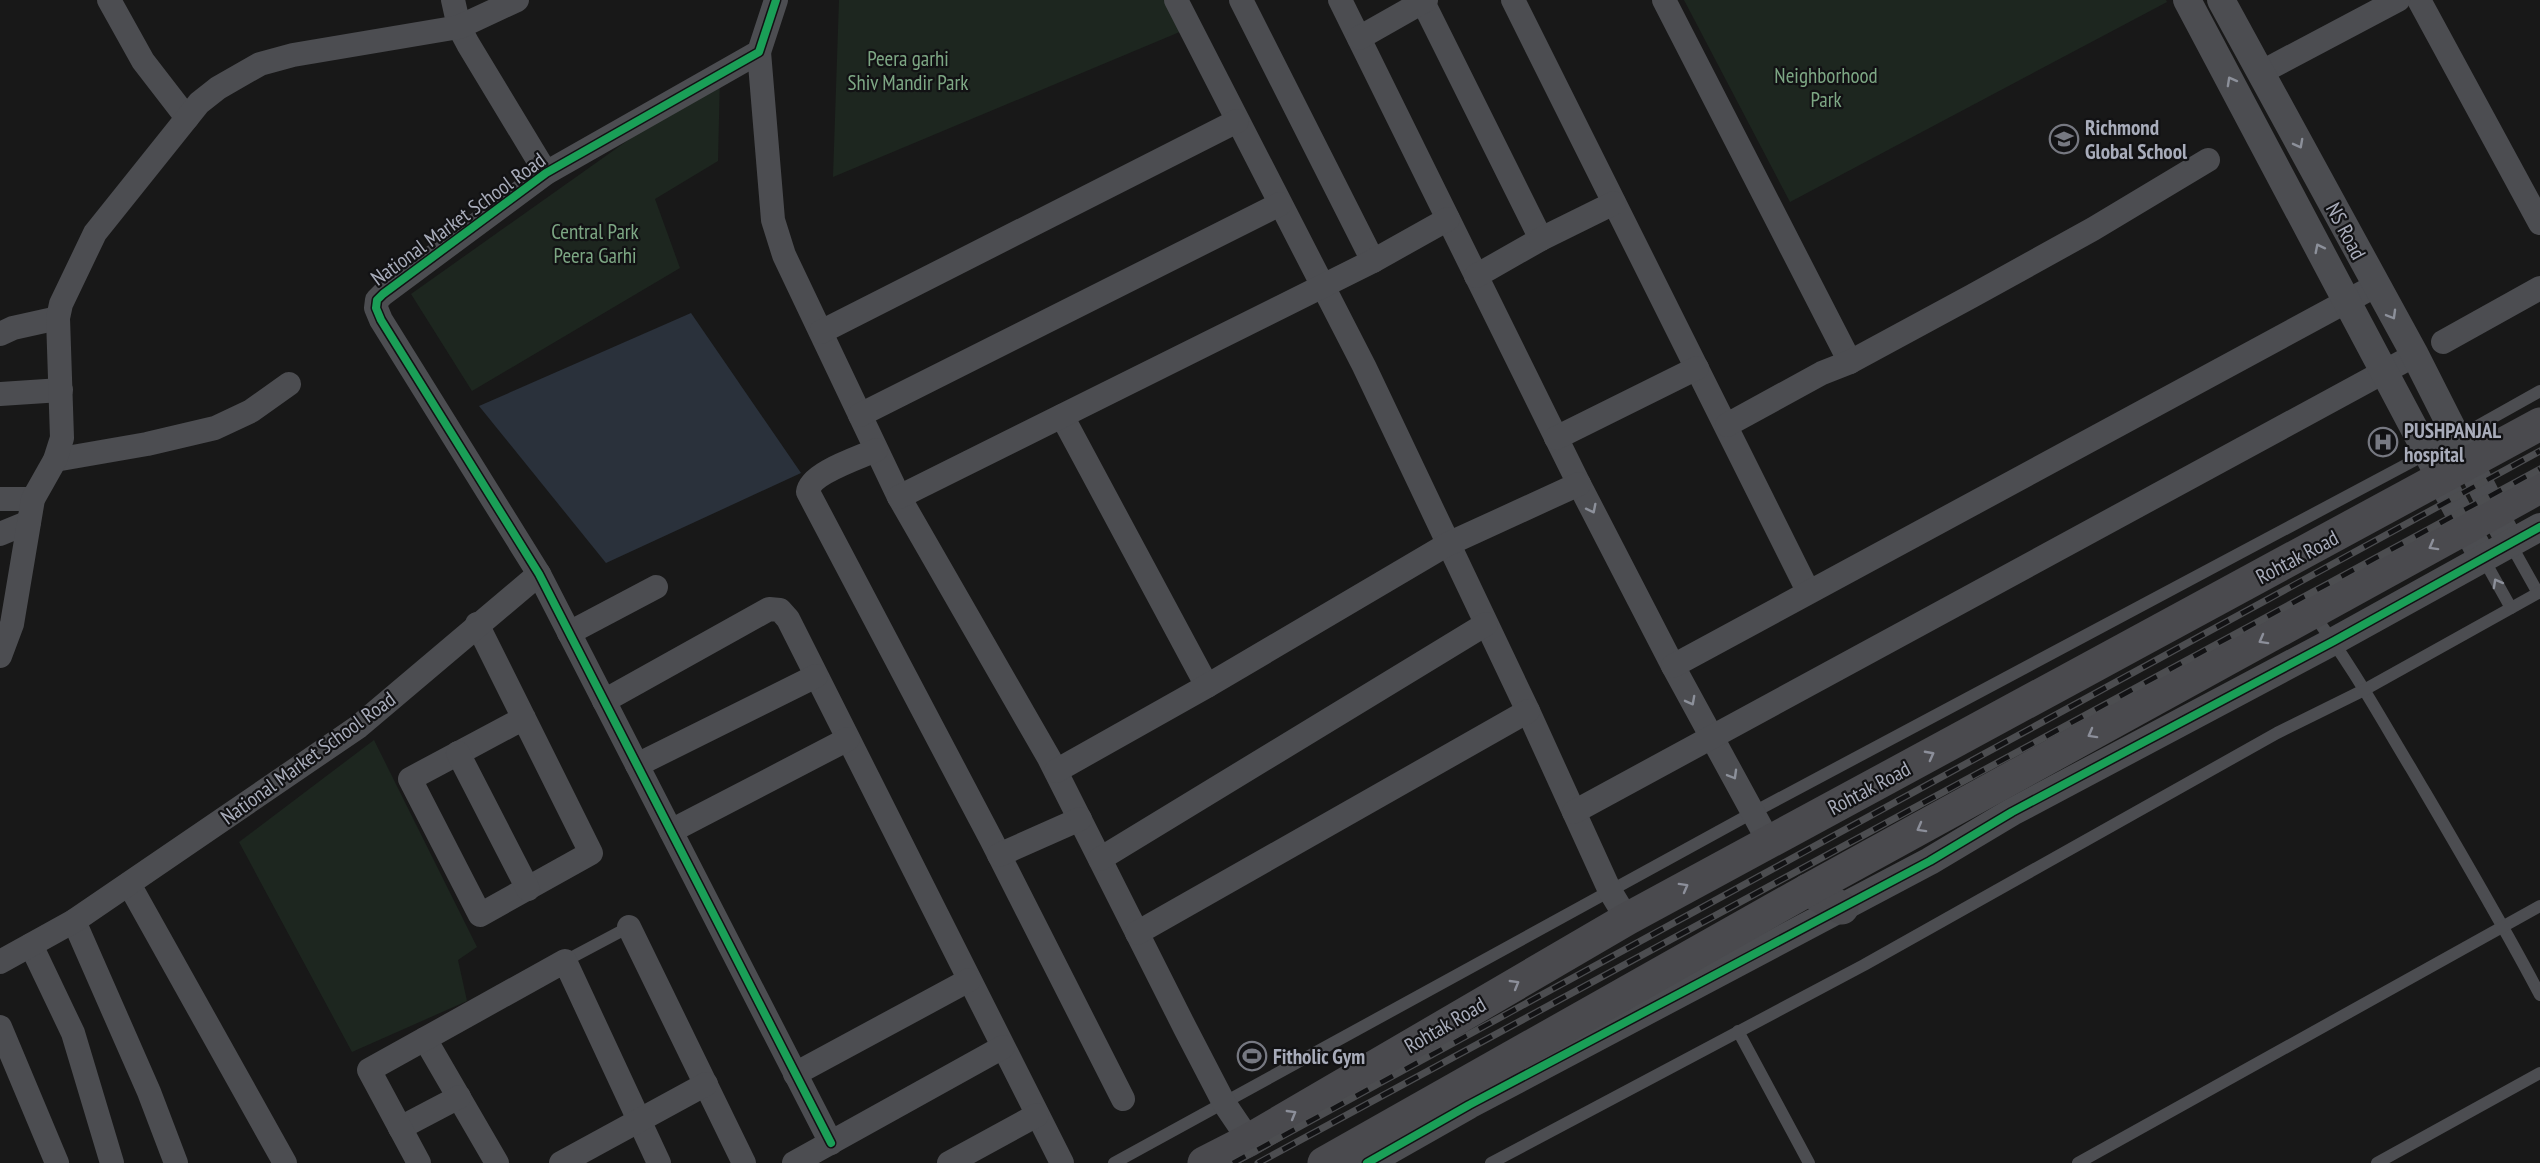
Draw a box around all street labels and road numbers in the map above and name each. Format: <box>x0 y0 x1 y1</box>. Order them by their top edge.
street label: National Market School Road <box>365 147 551 291</box>
street label: NS Road <box>2320 198 2372 264</box>
street label: Rohtak Road <box>2251 524 2343 590</box>
street label: National Market School Road <box>215 686 401 830</box>
street label: Rohtak Road <box>1823 755 1915 821</box>
street label: Rohtak Road <box>1399 991 1491 1059</box>

